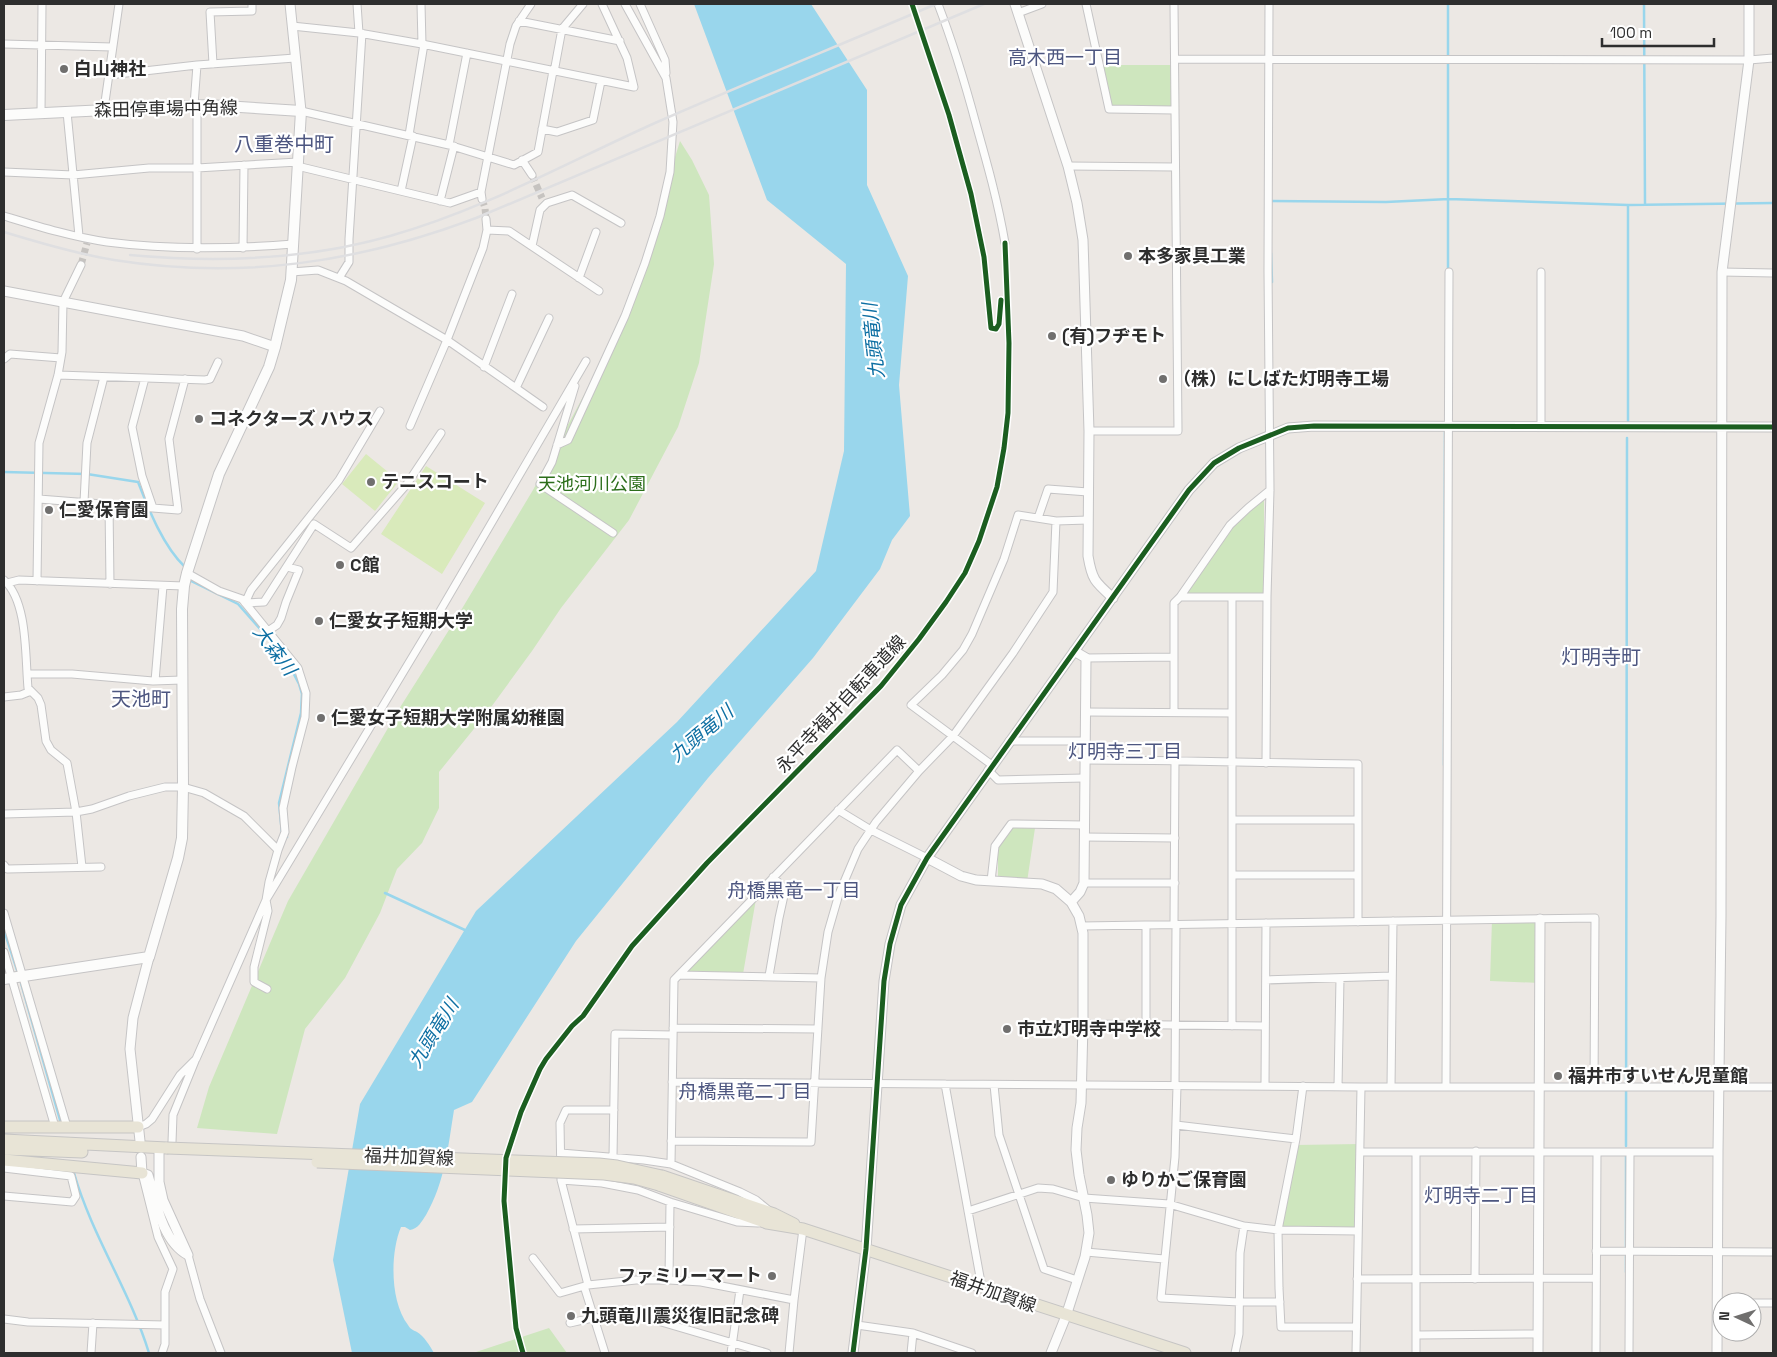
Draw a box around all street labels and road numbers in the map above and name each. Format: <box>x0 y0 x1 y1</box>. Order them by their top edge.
street label: 森田停車場中角線 <box>94 96 238 121</box>
street label: 永平寺福井自転車道線 <box>771 630 910 777</box>
street label: 福井加賀線 <box>364 1143 454 1170</box>
street label: 福井加賀線 <box>947 1266 1039 1317</box>

